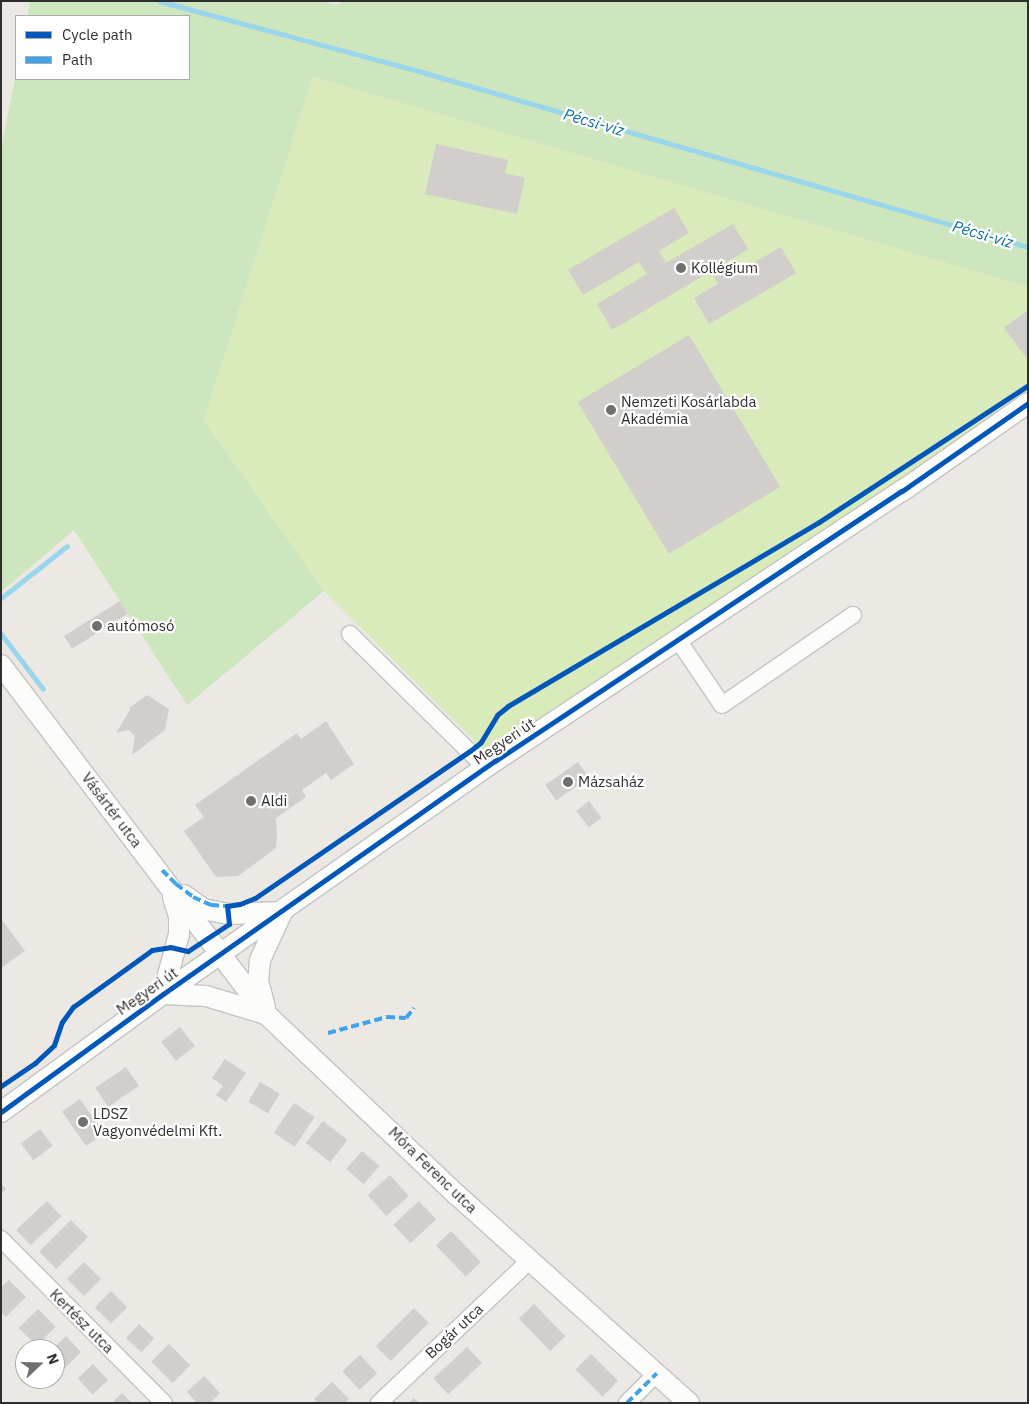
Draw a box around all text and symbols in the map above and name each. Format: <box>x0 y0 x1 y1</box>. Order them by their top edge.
legend <box>15 15 190 80</box>
text: Cycle path <box>62 25 133 44</box>
text: Path <box>62 50 93 69</box>
water label: Pécsi-víz <box>562 104 626 140</box>
water label: Pécsi-víz <box>951 216 1015 252</box>
place label: Kollégium <box>691 259 758 277</box>
marker: Kollégium <box>675 262 687 274</box>
place label: Nemzeti Kosárlabda Akadémia <box>621 392 756 427</box>
marker: Nemzeti Kosárlabda Akadémia <box>605 404 617 416</box>
place label: autómosó <box>107 617 174 635</box>
marker: autómosó <box>91 620 103 632</box>
street label: Megyeri út <box>470 714 538 768</box>
street label: Vásártér utca <box>78 769 146 851</box>
place label: Mázsaház <box>578 773 644 791</box>
marker: Mázsaház <box>562 776 574 788</box>
place label: Aldi <box>261 792 287 810</box>
marker: Aldi <box>245 795 257 807</box>
street label: Megyeri út <box>113 963 181 1019</box>
place label: LDSZ Vagyonvédelmi Kft. <box>93 1104 222 1139</box>
marker: LDSZ Vagyonvédelmi Kft. <box>77 1116 89 1128</box>
street label: Móra Ferenc utca <box>385 1123 481 1217</box>
street label: Kertész utca <box>46 1285 118 1357</box>
street label: Bogár utca <box>421 1300 487 1362</box>
north arrow <box>15 1339 65 1389</box>
text: N <box>43 1351 63 1367</box>

